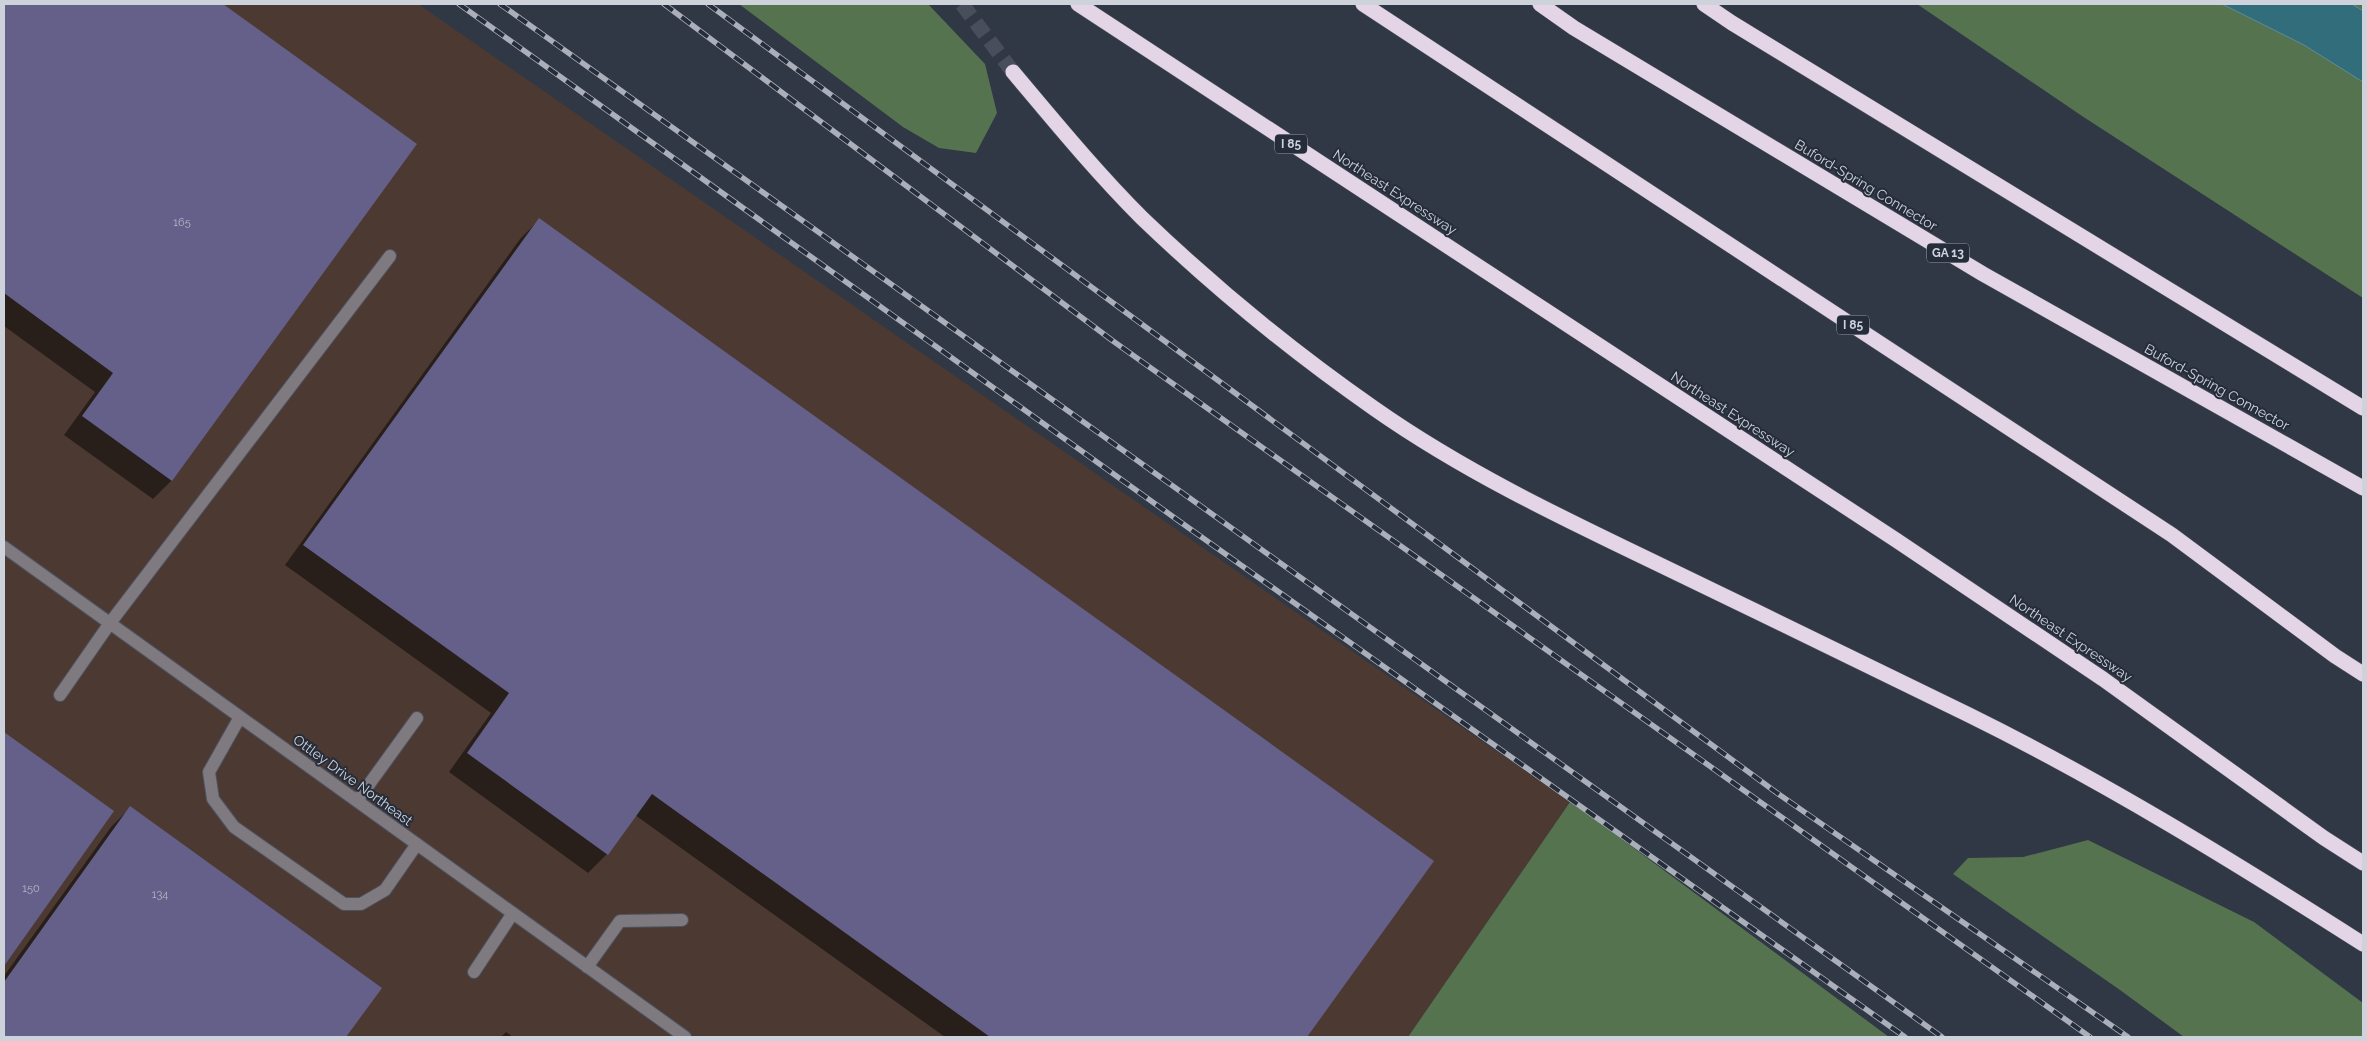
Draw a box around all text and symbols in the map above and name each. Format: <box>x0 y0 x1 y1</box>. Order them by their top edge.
road number: I 85 <box>1275 134 1307 154</box>
street label: Buford-Spring Connector <box>1792 136 1940 234</box>
street label: Northeast Expressway <box>1330 146 1460 238</box>
house number: 165 <box>173 216 191 229</box>
road number: GA 13 <box>1927 244 1969 262</box>
road number: I 85 <box>1837 316 1869 334</box>
street label: Buford-Spring Connector <box>2142 340 2292 434</box>
street label: Northeast Expressway <box>1668 368 1798 460</box>
street label: Northeast Expressway <box>2007 591 2136 685</box>
street label: Ottley Drive Northeast <box>290 731 416 829</box>
house number: 150 <box>22 882 40 895</box>
house number: 134 <box>152 888 168 901</box>

